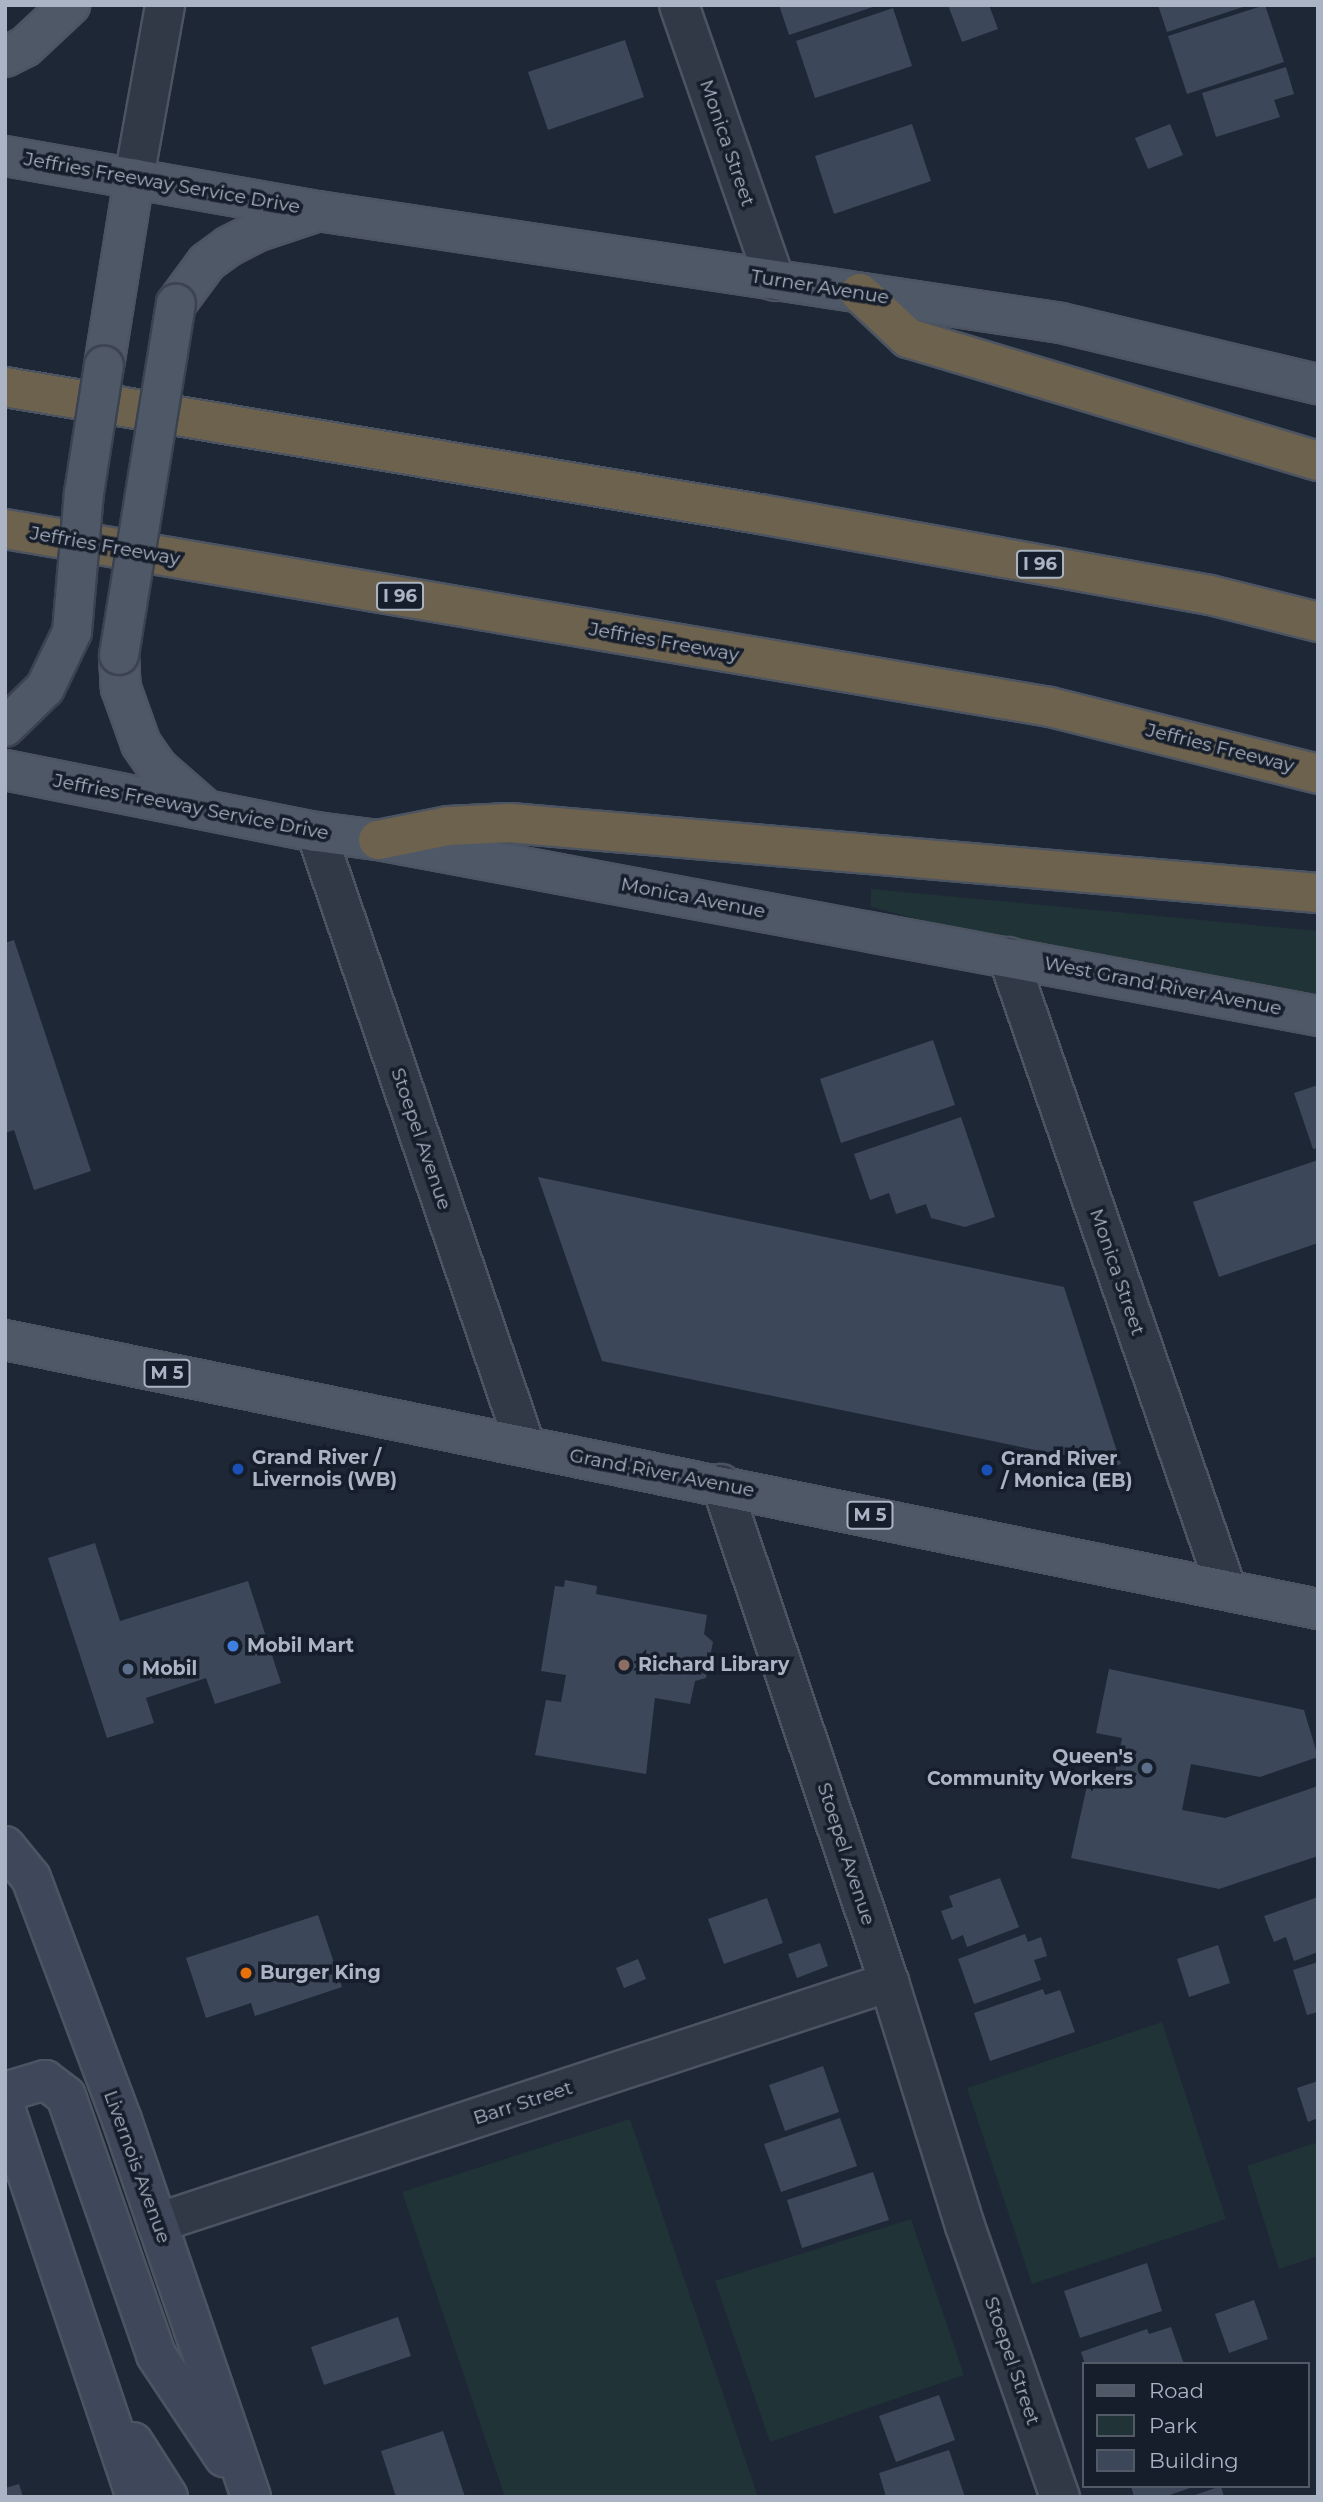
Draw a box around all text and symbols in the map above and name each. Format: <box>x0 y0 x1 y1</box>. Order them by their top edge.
street label: Monica Street <box>695 77 759 209</box>
street label: Jeffries Freeway Service Drive <box>22 147 302 219</box>
street label: Turner Avenue <box>749 265 891 309</box>
street label: Jeffries Freeway <box>28 522 182 570</box>
road number: I 96 <box>1016 550 1064 578</box>
road number: I 96 <box>376 582 424 610</box>
street label: Jeffries Freeway <box>587 618 741 666</box>
street label: Jeffries Freeway <box>1144 719 1296 777</box>
street label: Jeffries Freeway Service Drive <box>51 769 331 845</box>
street label: Monica Avenue <box>619 873 767 923</box>
street label: West Grand River Avenue <box>1042 952 1284 1020</box>
street label: Stoepel Avenue <box>386 1065 456 1213</box>
street label: Monica Street <box>1085 1206 1149 1338</box>
road number: M 5 <box>142 1358 192 1388</box>
street label: Grand River Avenue <box>568 1444 756 1502</box>
place label: Grand River / Livernois (WB) <box>252 1447 397 1491</box>
place label: Grand River / Monica (EB) <box>1001 1448 1132 1492</box>
marker: Grand River / Livernois (WB) <box>230 1461 246 1477</box>
marker: Grand River / Monica (EB) <box>979 1462 995 1478</box>
road number: M 5 <box>846 1500 894 1530</box>
place label: Mobil Mart <box>247 1635 354 1657</box>
marker: Mobil Mart <box>225 1638 241 1654</box>
place label: Richard Library <box>638 1654 789 1676</box>
marker: Richard Library <box>616 1657 632 1673</box>
place label: Mobil <box>142 1658 197 1680</box>
marker: Mobil <box>120 1661 136 1677</box>
place label: Queen's Community Workers <box>927 1746 1133 1790</box>
marker: Queen's Community Workers <box>1139 1760 1155 1776</box>
street label: Stoepel Avenue <box>812 1780 880 1928</box>
place label: Burger King <box>260 1962 381 1984</box>
marker: Burger King <box>238 1965 254 1981</box>
street label: Barr Street <box>470 2076 576 2130</box>
street label: Livernois Avenue <box>99 2087 175 2247</box>
street label: Stoepel Street <box>979 2294 1045 2428</box>
legend <box>1082 2362 1309 2488</box>
text: Road <box>1149 2378 1204 2403</box>
text: Park <box>1149 2413 1197 2438</box>
text: Building <box>1149 2448 1239 2473</box>

